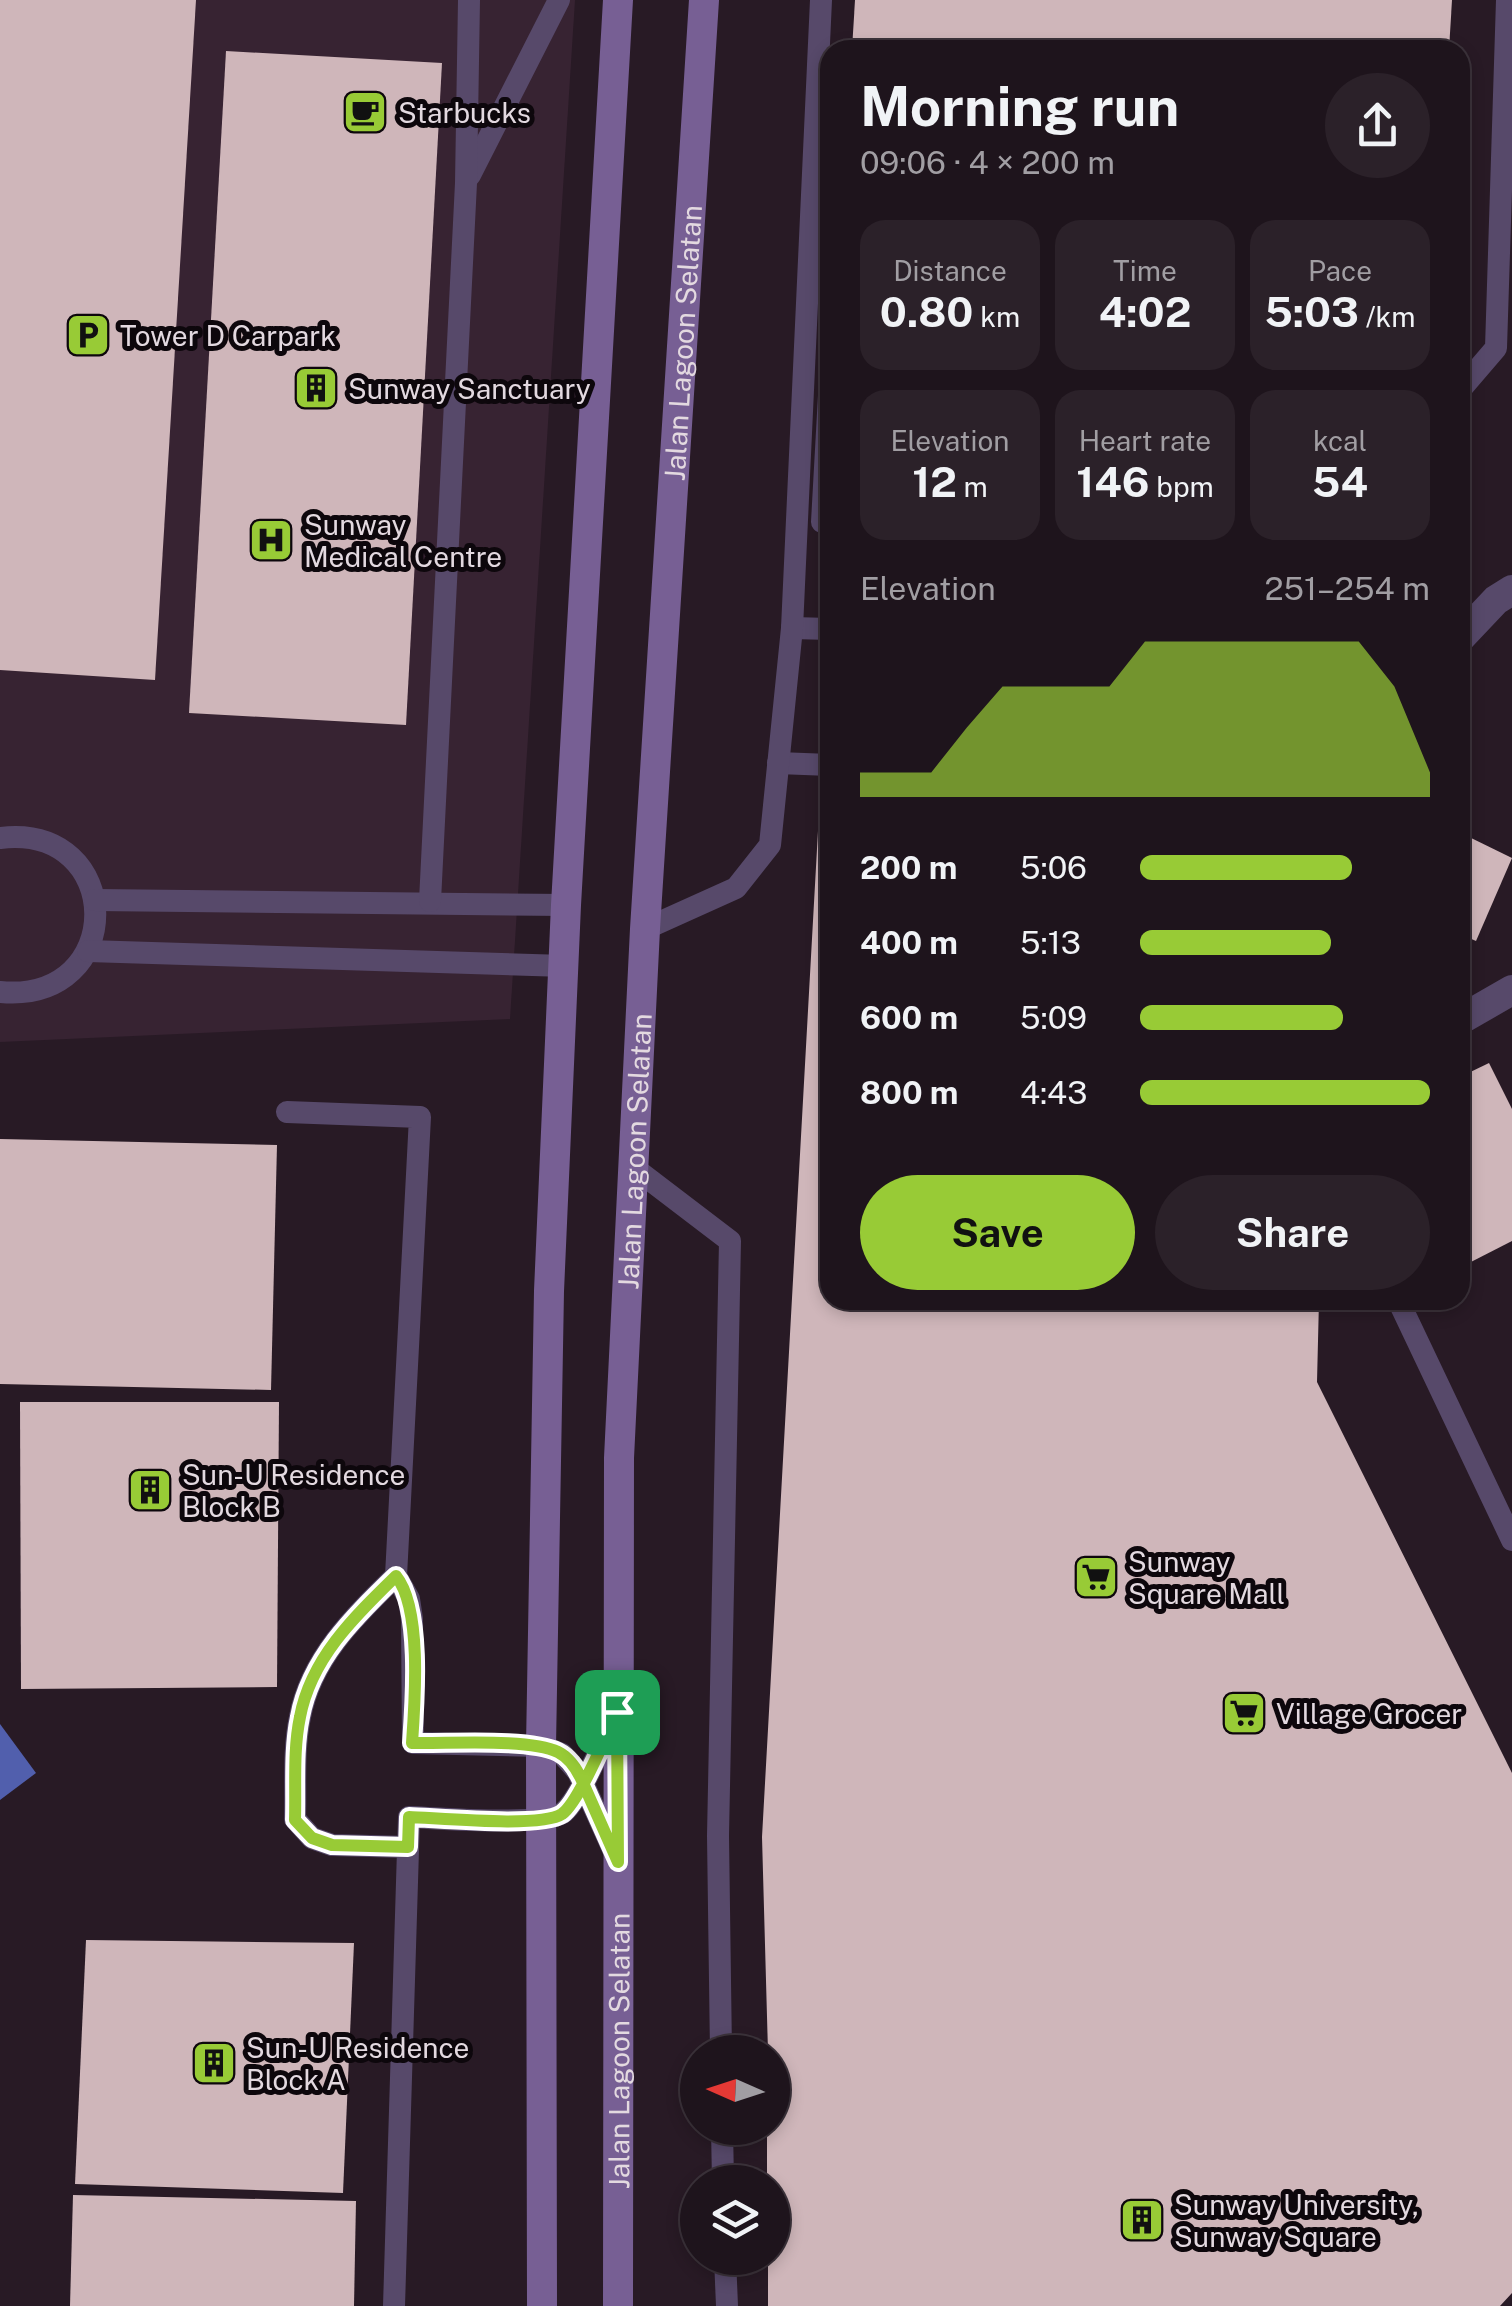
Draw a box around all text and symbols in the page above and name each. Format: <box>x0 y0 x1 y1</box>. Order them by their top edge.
button: share <box>1325 73 1430 178</box>
text: Morning run <box>860 74 1179 138</box>
cafe icon: Starbucks <box>342 89 388 135</box>
place label: Starbucks <box>398 96 531 129</box>
text: 09:06 · 4 × 200 m <box>860 144 1115 181</box>
street label: Jalan Lagoon Selatan <box>657 204 707 482</box>
text: Distance <box>893 254 1007 287</box>
text: Time <box>1113 254 1177 287</box>
text: Pace <box>1308 254 1372 287</box>
text: 0.80 <box>880 287 973 336</box>
text: 4:02 <box>1099 287 1191 336</box>
text: 5:03 <box>1264 287 1359 336</box>
text: km <box>973 300 1020 333</box>
text: /km <box>1359 300 1416 333</box>
parking icon: Tower D Carpark <box>65 312 111 358</box>
place label: Tower D Carpark <box>120 319 336 352</box>
building icon: Sunway Sanctuary <box>293 365 339 411</box>
place label: Sunway Sanctuary <box>348 372 591 405</box>
text: Elevation <box>891 424 1009 457</box>
text: Heart rate <box>1079 424 1211 457</box>
text: kcal <box>1313 424 1367 457</box>
text: 12 <box>912 457 957 506</box>
text: 146 <box>1076 457 1149 506</box>
text: 54 <box>1312 457 1368 506</box>
text: m <box>957 470 988 503</box>
text: bpm <box>1149 470 1214 503</box>
place label: Sunway Medical Centre <box>304 508 502 573</box>
hospital icon: Sunway Medical Centre <box>248 517 294 563</box>
text: Elevation <box>860 570 996 607</box>
text: 251–254 m <box>1265 570 1430 607</box>
text: 200 m <box>860 849 957 886</box>
text: 5:06 <box>1020 849 1087 886</box>
text: 400 m <box>860 924 958 961</box>
text: 5:13 <box>1020 924 1081 961</box>
text: 600 m <box>860 999 958 1036</box>
text: 5:09 <box>1020 999 1087 1036</box>
street label: Jalan Lagoon Selatan <box>611 1013 657 1290</box>
text: 800 m <box>860 1074 958 1111</box>
text: 4:43 <box>1020 1074 1087 1111</box>
button: Save <box>860 1175 1135 1290</box>
button: Share <box>1155 1175 1430 1290</box>
place label: Sun-U Residence Block B <box>182 1458 405 1523</box>
building icon: Sun-U Residence Block B <box>127 1467 173 1513</box>
place label: Sunway Square Mall <box>1128 1545 1285 1610</box>
supermarket icon: Sunway Square Mall <box>1073 1554 1119 1600</box>
pin <box>575 1670 660 1755</box>
icon: arrive <box>590 1685 645 1740</box>
supermarket icon: Village Grocer <box>1221 1690 1267 1736</box>
place label: Village Grocer <box>1276 1697 1462 1730</box>
street label: Jalan Lagoon Selatan <box>602 1913 635 2189</box>
place label: Sun-U Residence Block A <box>246 2031 469 2096</box>
north arrow <box>680 2035 790 2145</box>
map controls <box>680 2035 790 2275</box>
building icon: Sun-U Residence Block A <box>191 2040 237 2086</box>
button: layers <box>680 2165 790 2275</box>
place label: Sunway University, Sunway Square <box>1174 2188 1419 2253</box>
building icon: Sunway University, Sunway Square <box>1119 2197 1165 2243</box>

